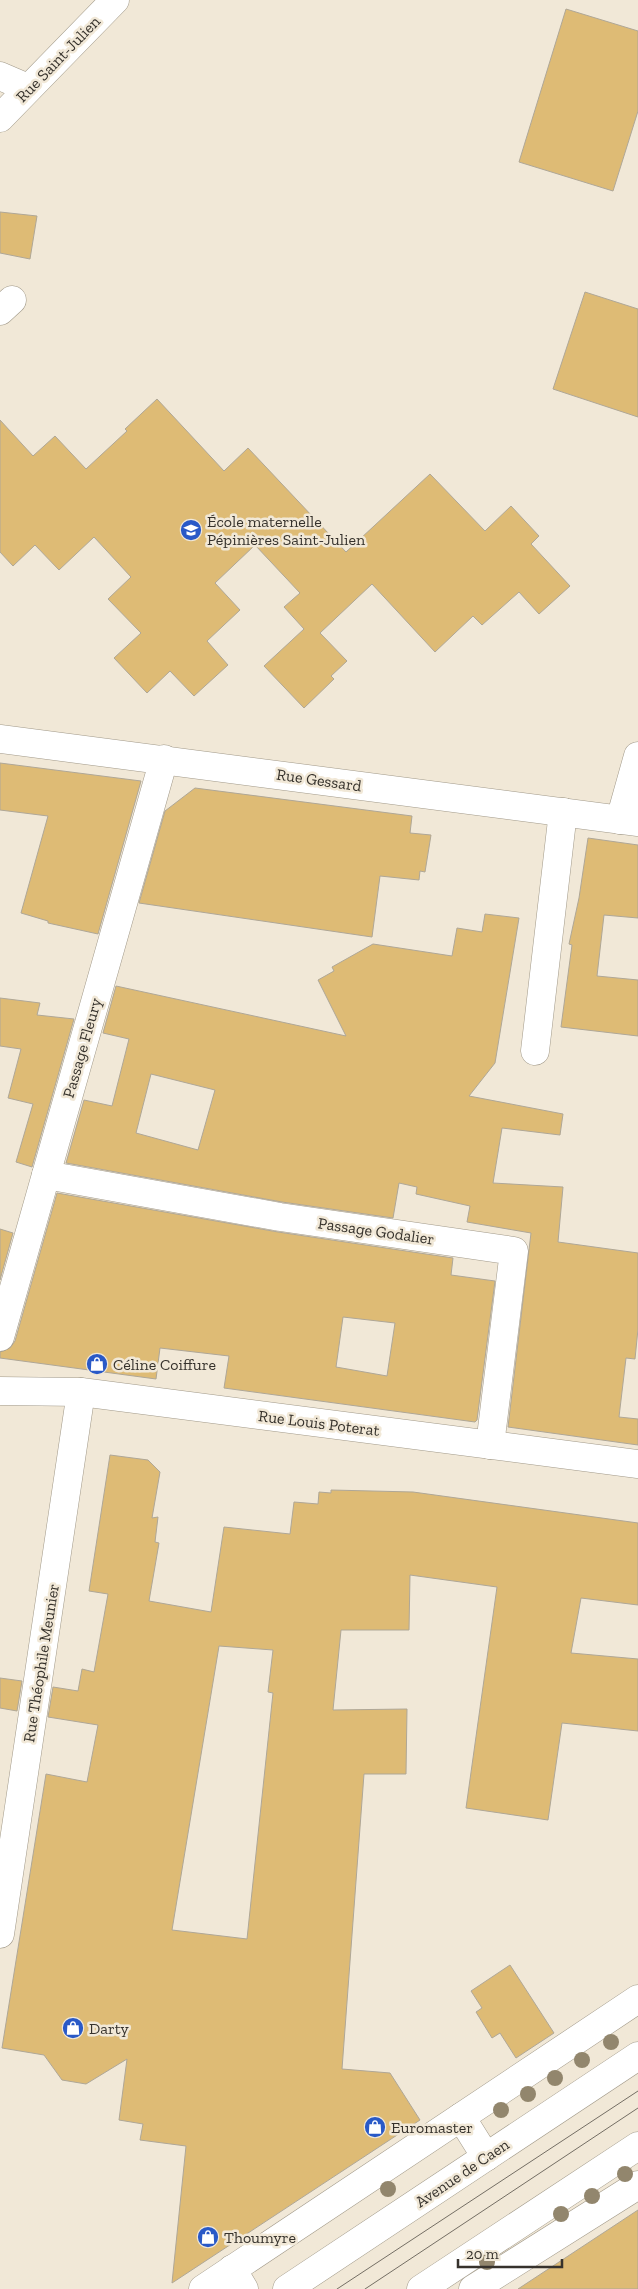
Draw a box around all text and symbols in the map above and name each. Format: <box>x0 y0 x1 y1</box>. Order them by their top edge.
street label: Rue Saint-Julien <box>12 11 105 106</box>
place label: École maternelle Pépinières Saint-Julien <box>207 512 366 549</box>
school or university icon: École maternelle Pépinières Saint-Julien <box>179 518 203 542</box>
street label: Rue Gessard <box>275 765 363 795</box>
street label: Passage Fleury <box>59 995 106 1100</box>
street label: Passage Godalier <box>317 1213 436 1249</box>
shop icon: Céline Coiffure <box>85 1352 109 1376</box>
place label: Céline Coiffure <box>113 1355 216 1374</box>
street label: Rue Louis Poterat <box>257 1406 381 1440</box>
street label: Rue Théophile Meunier <box>19 1582 63 1744</box>
shop icon: Darty <box>61 2016 85 2040</box>
place label: Darty <box>89 2019 130 2038</box>
shop icon: Euromaster <box>363 2115 387 2139</box>
place label: Euromaster <box>391 2118 473 2137</box>
street label: Avenue de Caen <box>411 2134 513 2211</box>
shop icon: Thoumyre <box>196 2225 220 2249</box>
place label: Thoumyre <box>224 2228 296 2247</box>
scale bar <box>458 2236 562 2268</box>
text: 20 m <box>466 2245 499 2263</box>

